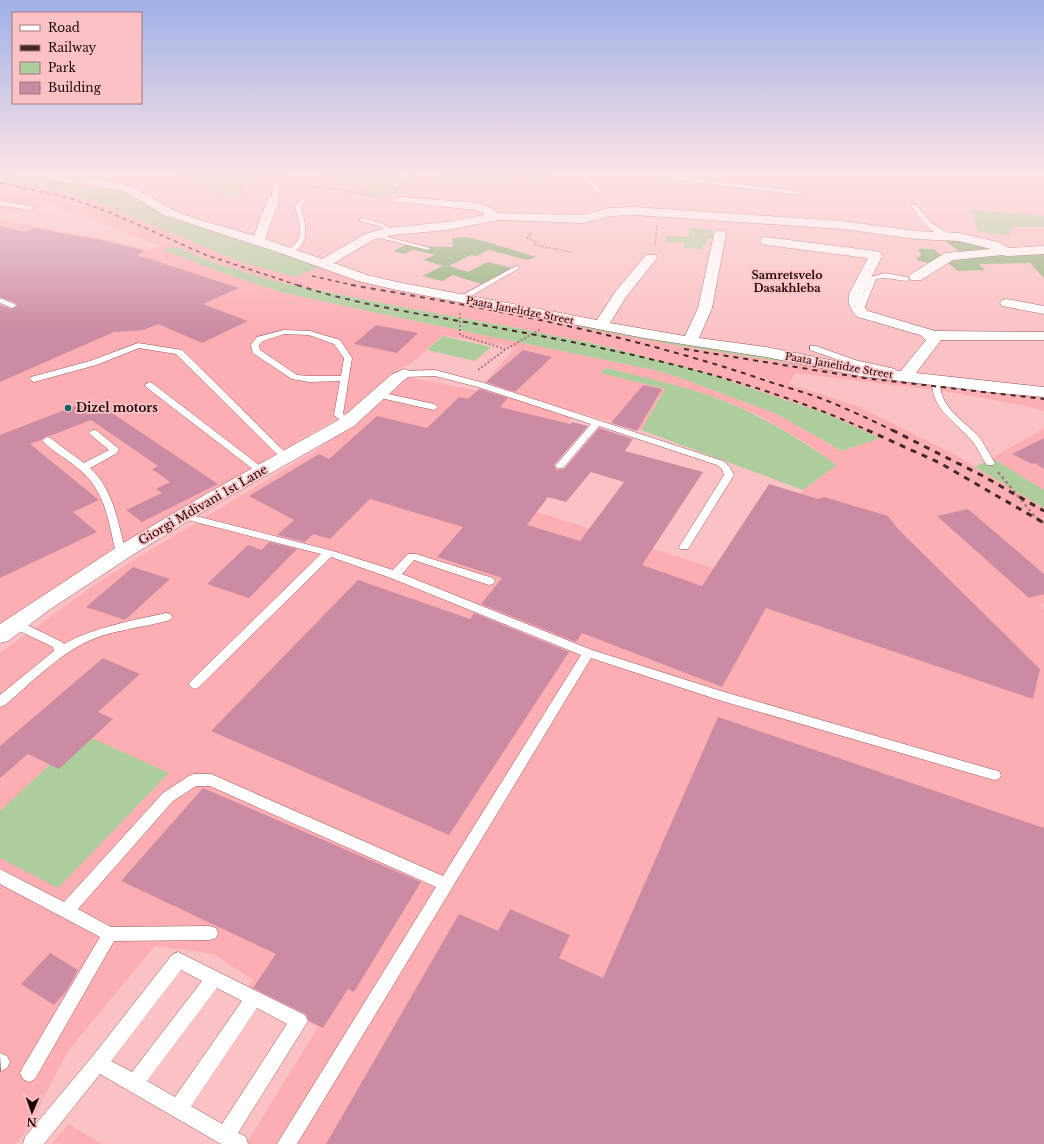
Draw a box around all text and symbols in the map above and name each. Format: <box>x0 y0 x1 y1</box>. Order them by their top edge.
legend <box>12 12 142 104</box>
text: Road <box>48 20 80 35</box>
text: Railway <box>48 40 97 55</box>
text: Park <box>48 60 76 75</box>
text: Building <box>48 80 102 95</box>
district label: Samretsvelo Dasakhleba <box>751 268 823 295</box>
street label: Paata Janelidze Street <box>465 294 575 327</box>
street label: Paata Janelidze Street <box>784 350 894 381</box>
place label: Dizel motors <box>76 400 158 415</box>
marker: Dizel motors <box>63 403 73 413</box>
street label: Giorgi Mdivani 1st Lane <box>135 461 270 548</box>
north arrow <box>12 1092 52 1132</box>
text: N <box>26 1115 37 1129</box>

